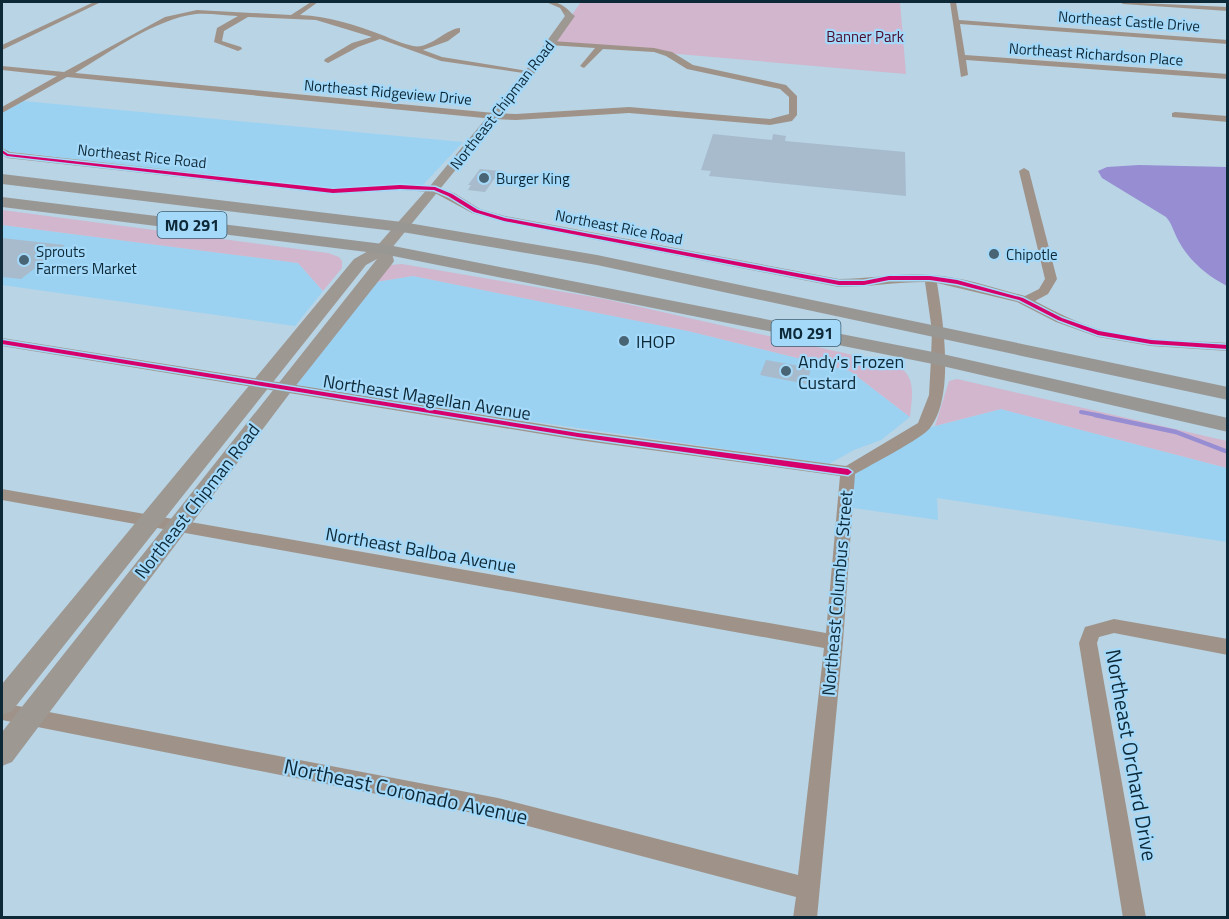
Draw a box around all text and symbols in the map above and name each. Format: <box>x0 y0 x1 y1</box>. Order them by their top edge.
street label: Northeast Castle Drive <box>1057 5 1201 37</box>
park label: Banner Park <box>826 25 904 48</box>
street label: Northeast Chipman Road <box>444 36 560 174</box>
street label: Northeast Richardson Place <box>1008 36 1184 72</box>
street label: Northeast Ridgeview Drive <box>303 73 473 111</box>
street label: Northeast Rice Road <box>76 138 208 174</box>
place label: Burger King <box>496 167 570 190</box>
marker: Burger King <box>477 171 491 185</box>
street label: Northeast Rice Road <box>553 203 685 251</box>
road number: MO 291 <box>158 212 226 238</box>
place label: Sprouts Farmers Market <box>36 240 138 280</box>
place label: Chipotle <box>1006 243 1058 266</box>
marker: Chipotle <box>987 247 1001 261</box>
marker: Sprouts Farmers Market <box>17 253 31 267</box>
road number: MO 291 <box>772 320 840 346</box>
place label: IHOP <box>636 328 675 355</box>
marker: IHOP <box>617 334 631 348</box>
place label: Andy's Frozen Custard <box>798 348 904 396</box>
marker: Andy's Frozen Custard <box>779 364 793 378</box>
street label: Northeast Magellan Avenue <box>321 367 533 427</box>
street label: Northeast Chipman Road <box>128 418 266 584</box>
street label: Northeast Columbus Street <box>815 488 859 697</box>
street label: Northeast Balboa Avenue <box>324 520 518 580</box>
street label: Northeast Orchard Drive <box>1098 647 1166 863</box>
street label: Northeast Coronado Avenue <box>281 749 531 833</box>

